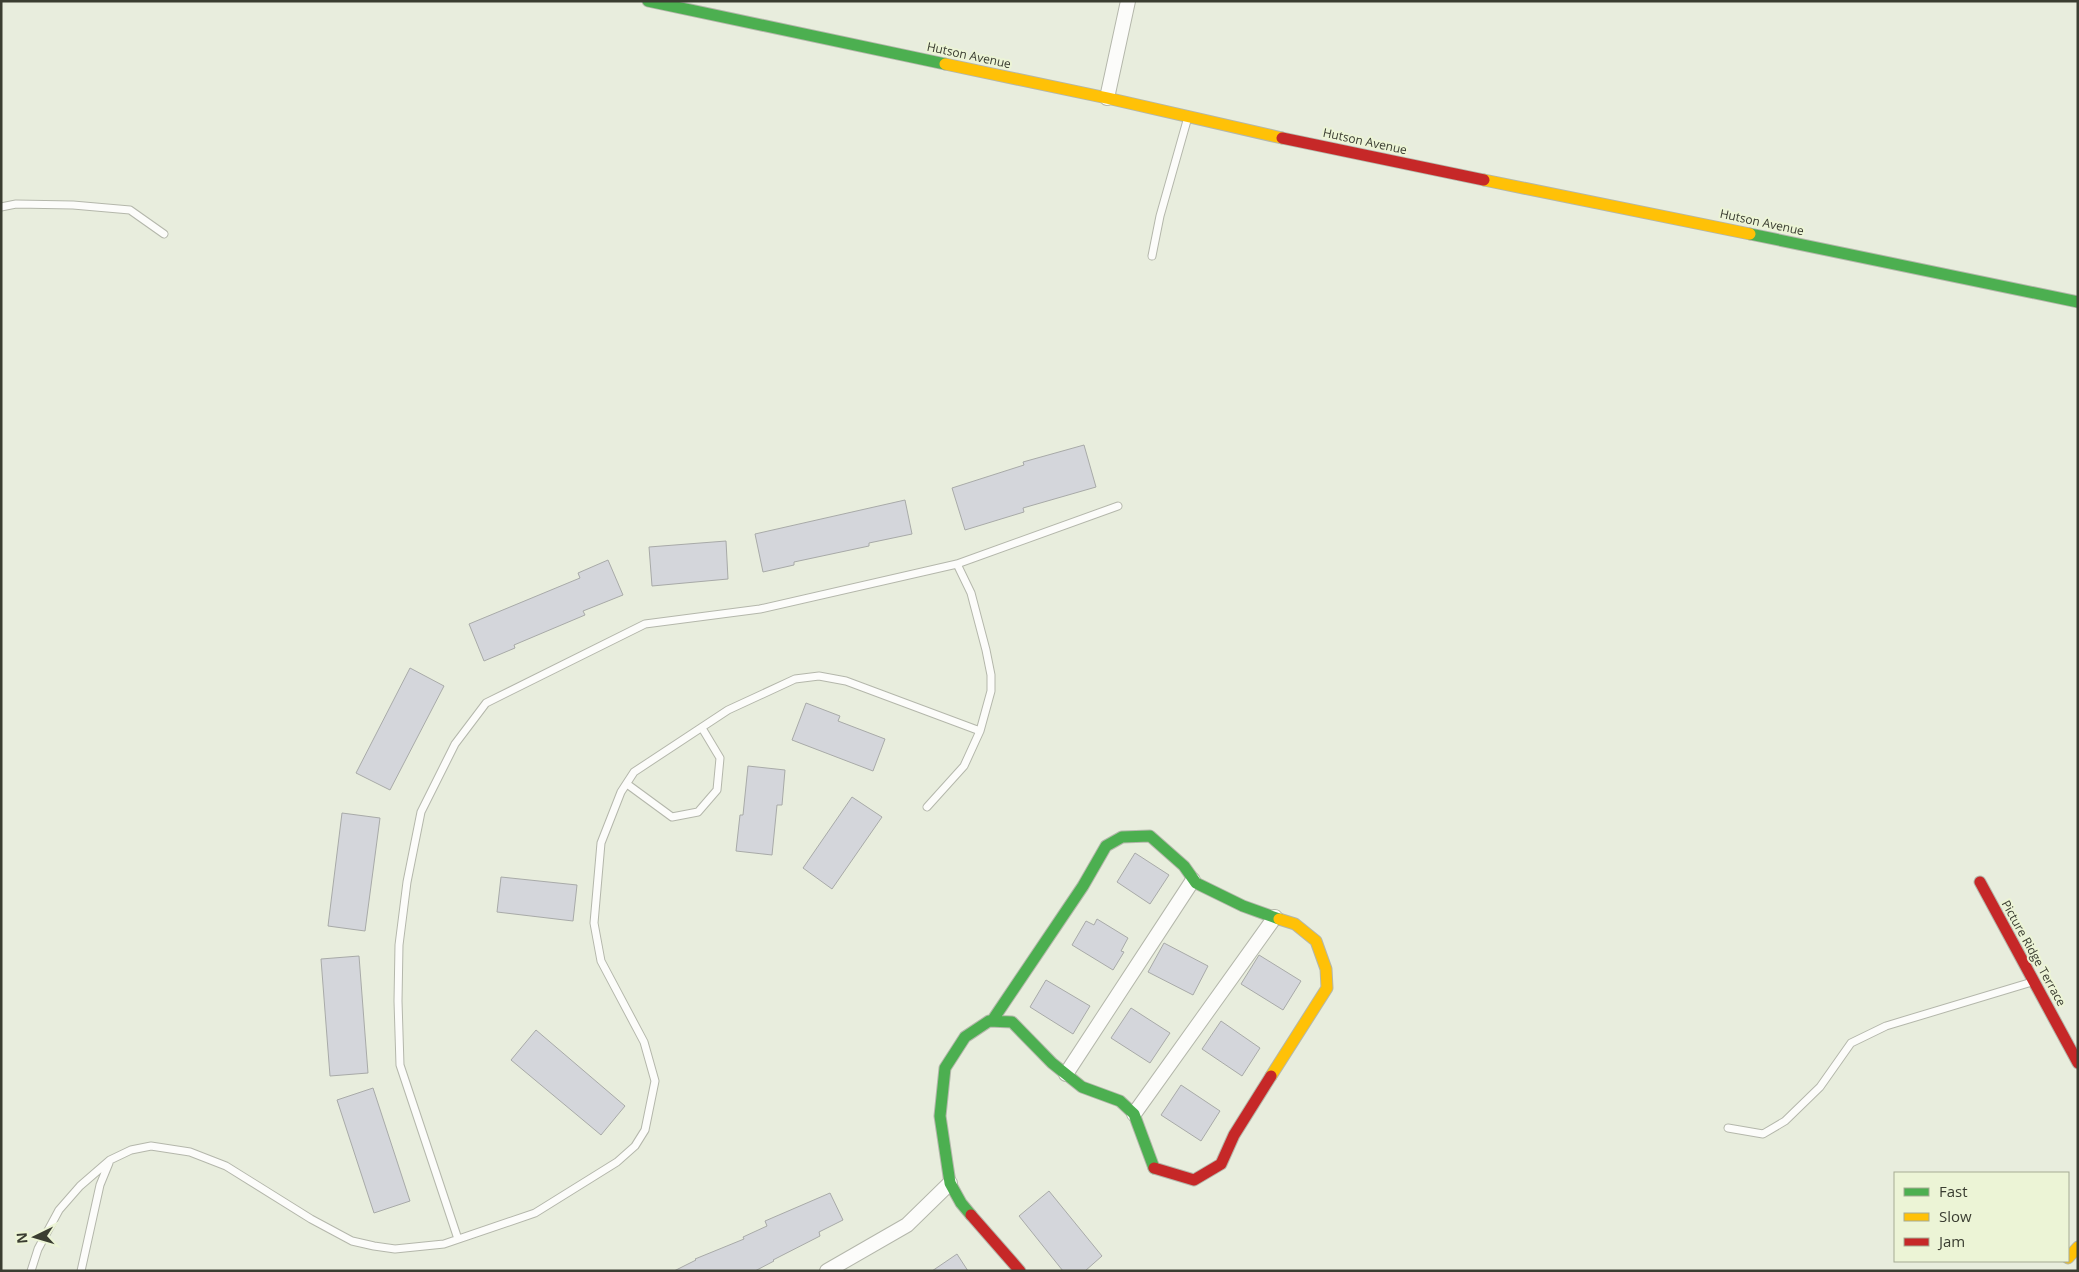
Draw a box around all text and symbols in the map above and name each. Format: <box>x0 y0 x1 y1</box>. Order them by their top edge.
street label: Hutson Avenue <box>925 38 1013 72</box>
street label: Hutson Avenue <box>1321 124 1409 158</box>
street label: Hutson Avenue <box>1718 205 1806 239</box>
street label: Picture Ridge Terrace <box>1998 897 2070 1009</box>
legend <box>1894 1172 2069 1262</box>
text: Fast <box>1939 1181 1968 1201</box>
text: Slow <box>1939 1206 1972 1226</box>
north arrow <box>10 1212 60 1262</box>
text: Jam <box>1937 1231 1965 1251</box>
text: N <box>12 1232 32 1245</box>

